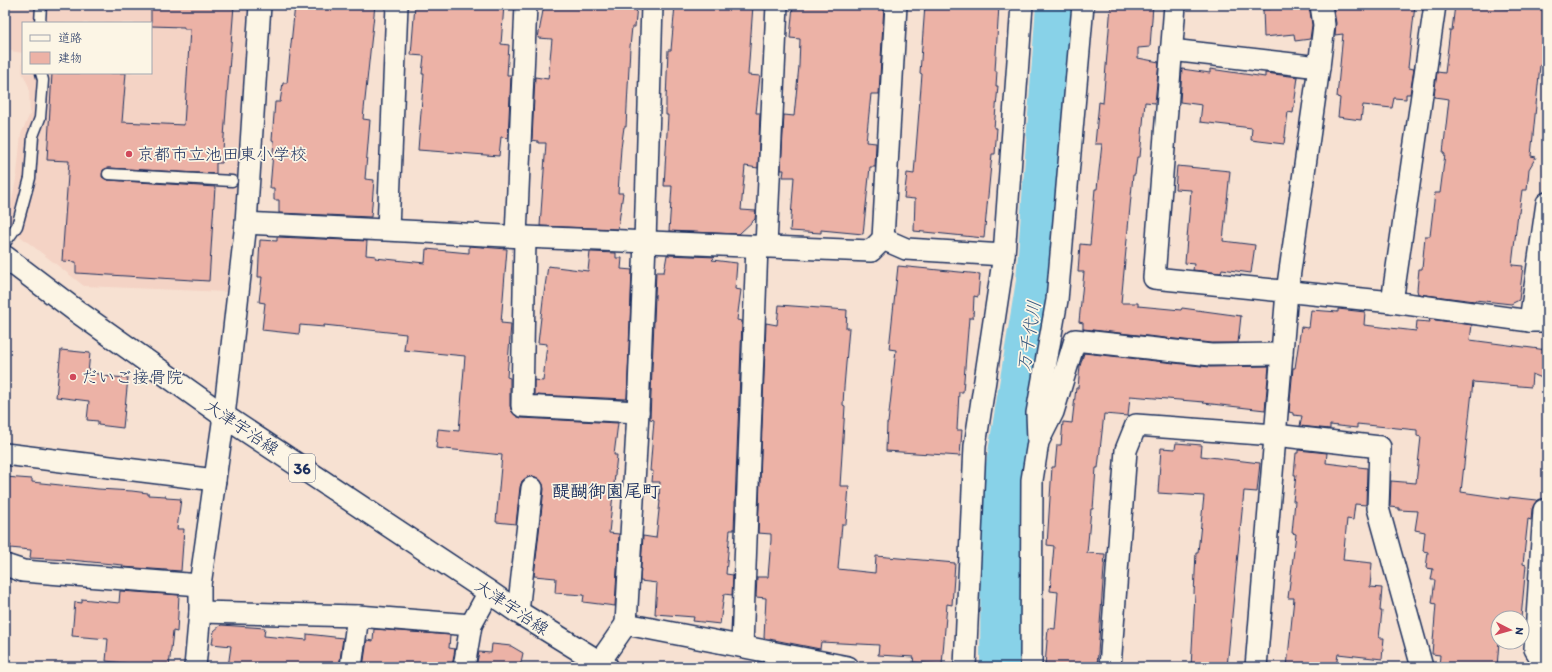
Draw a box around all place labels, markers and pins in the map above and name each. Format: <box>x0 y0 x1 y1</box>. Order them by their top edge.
place label: 京都市立池田東小学校 <box>137 144 307 164</box>
marker: 京都市立池田東小学校 <box>124 149 134 159</box>
place label: だいご接骨院 <box>81 367 183 387</box>
marker: だいご接骨院 <box>68 372 78 382</box>

